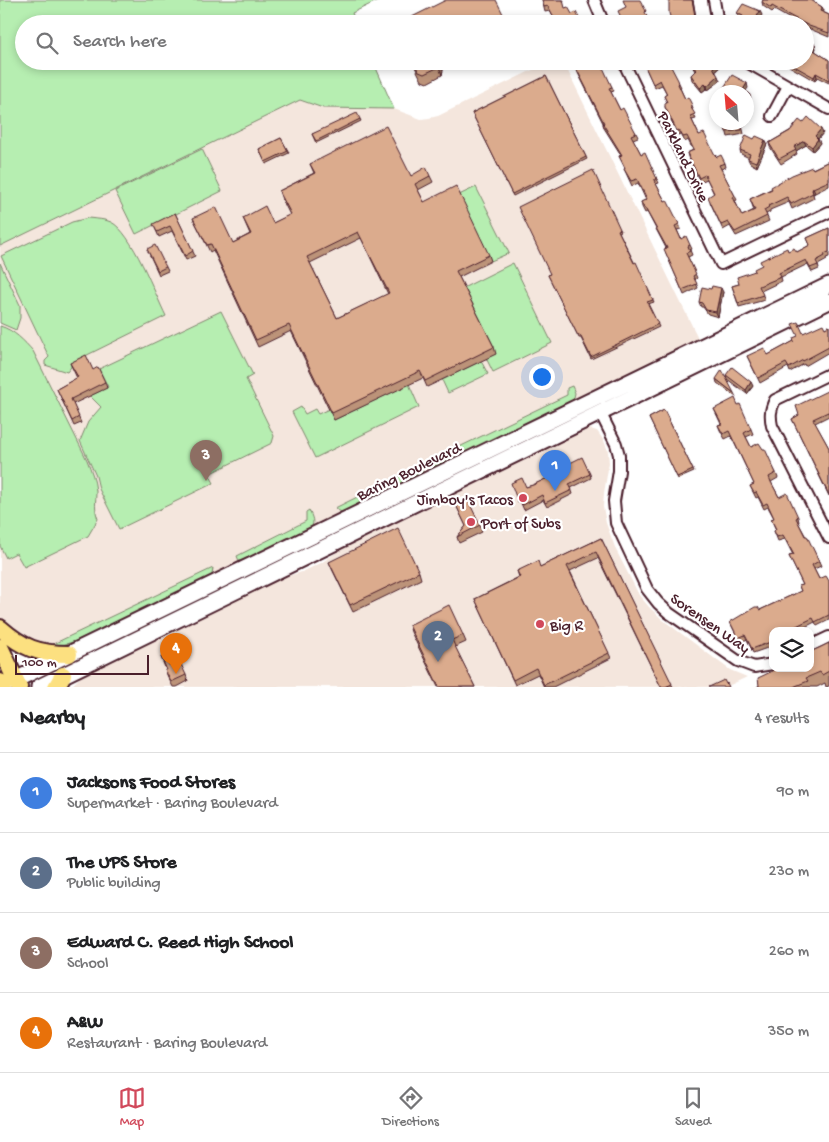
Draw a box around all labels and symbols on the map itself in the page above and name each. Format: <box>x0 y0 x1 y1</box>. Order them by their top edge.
north arrow <box>709 85 754 130</box>
street label: Parkland Drive <box>651 108 712 207</box>
your location <box>529 364 555 390</box>
street label: Baring Boulevard <box>353 439 466 507</box>
pin: 3 <box>190 440 222 481</box>
pin: 1 <box>539 450 571 491</box>
place label: Jimboy's Tacos <box>417 492 514 511</box>
marker: Jimboy's Tacos <box>517 492 529 504</box>
marker: Port of Subs <box>465 516 477 528</box>
place label: Port of Subs <box>480 516 561 535</box>
street label: Sorensen Way <box>665 590 753 659</box>
marker: Big R <box>534 618 546 630</box>
place label: Big R <box>549 618 584 637</box>
pin: 2 <box>422 621 454 662</box>
pin: 4 <box>160 633 192 674</box>
scale bar <box>15 652 149 675</box>

